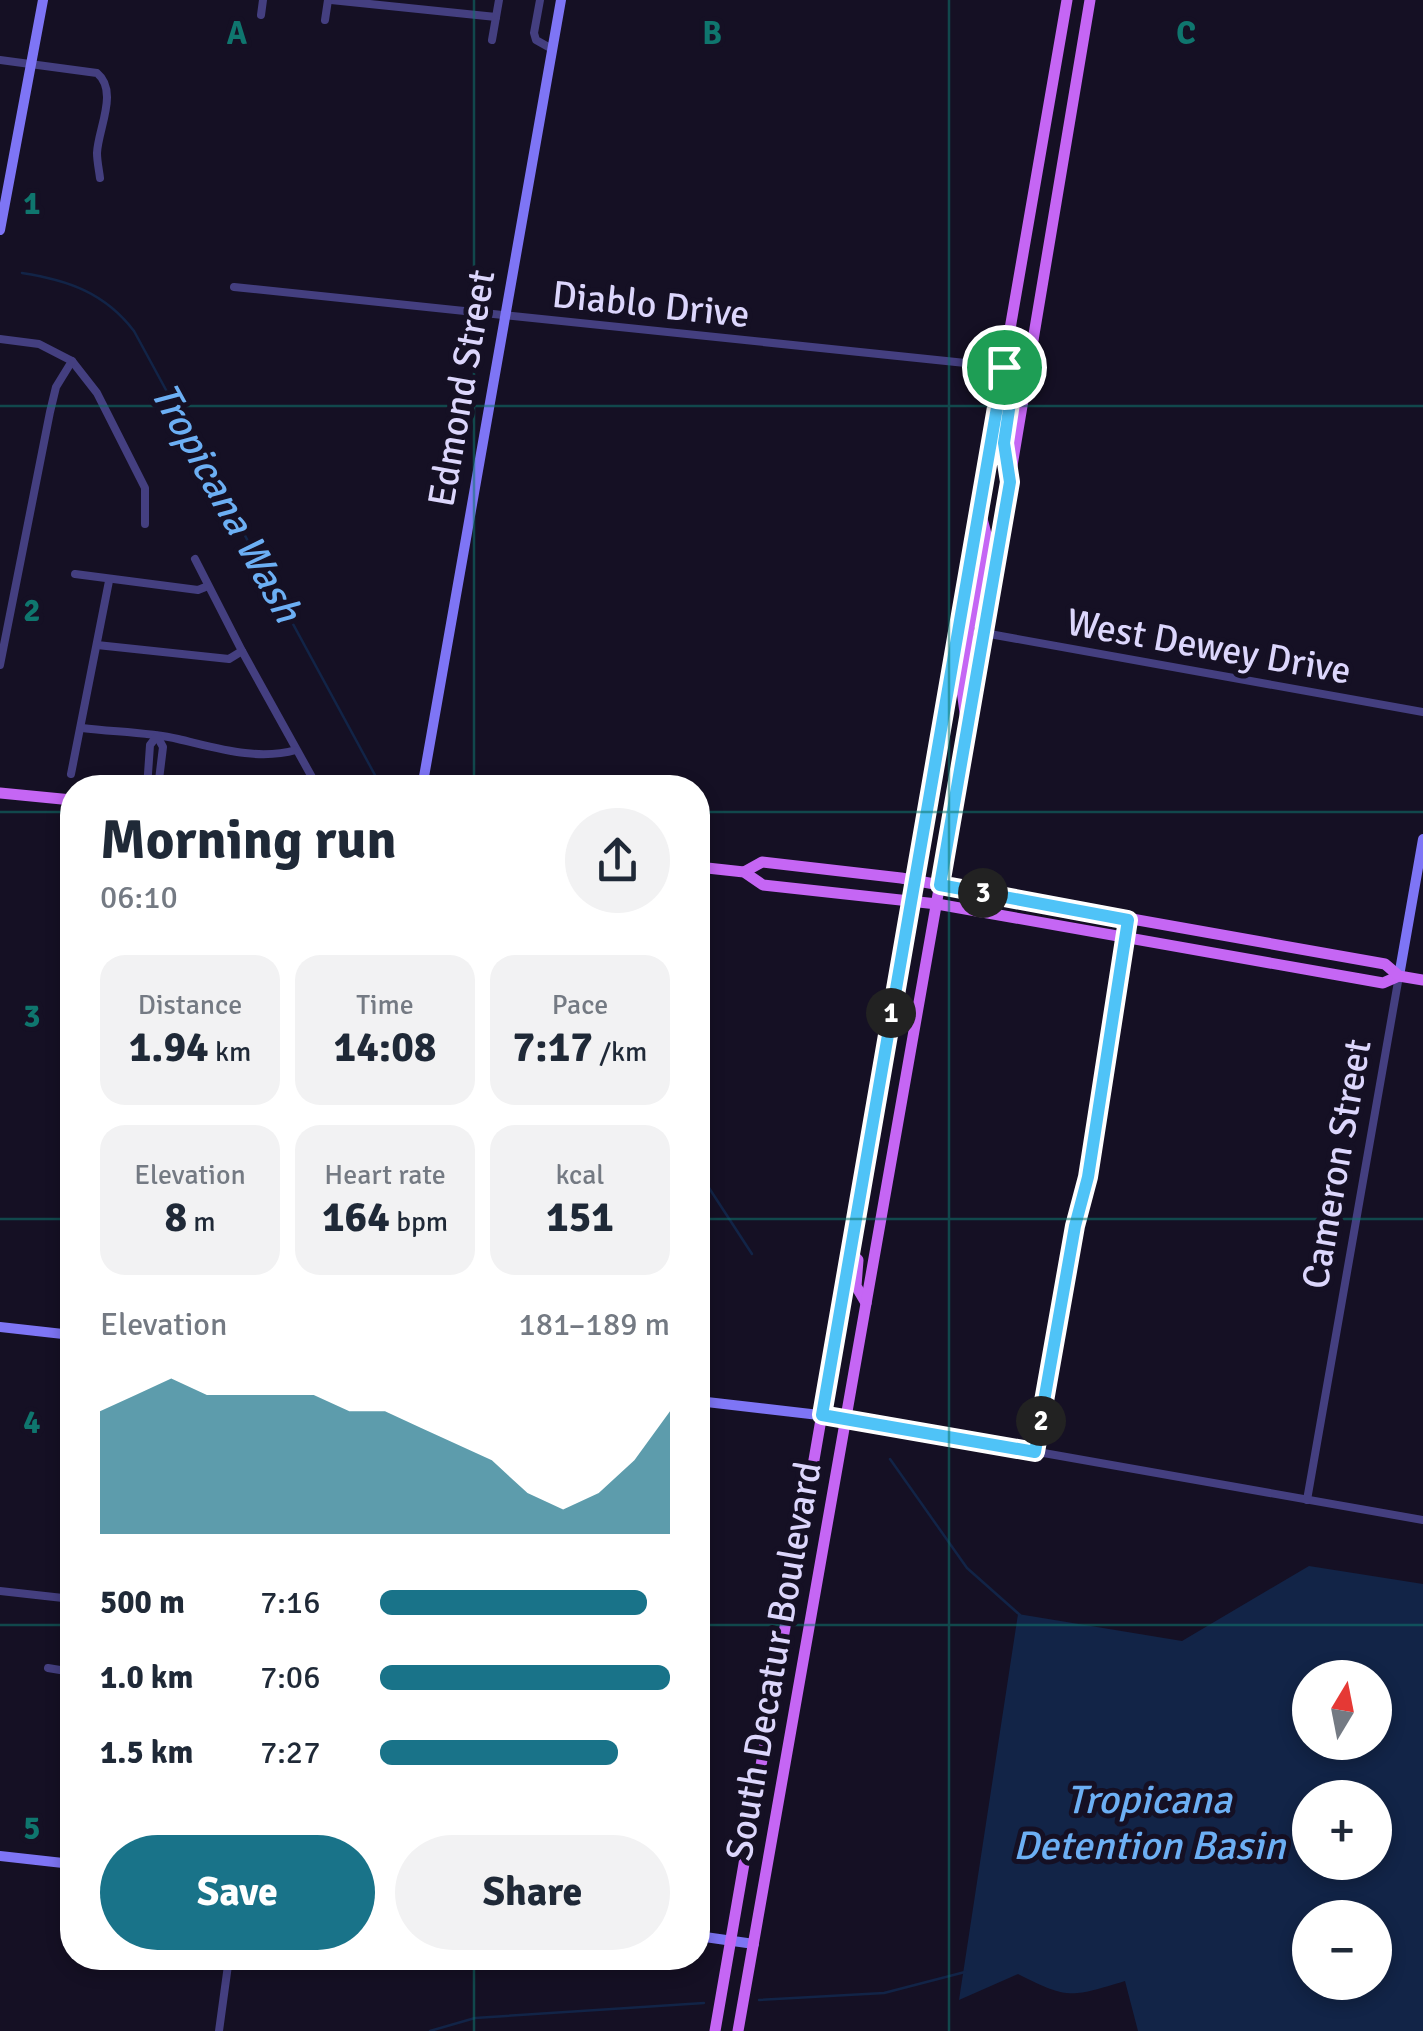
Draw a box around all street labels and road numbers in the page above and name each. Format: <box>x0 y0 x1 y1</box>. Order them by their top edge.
street label: Edmond Street <box>418 266 505 510</box>
street label: Diablo Drive <box>550 271 752 338</box>
street label: West Dewey Drive <box>1063 598 1355 695</box>
street label: Cameron Street <box>1291 1036 1382 1292</box>
street label: South Decatur Boulevard <box>715 1458 832 1864</box>

